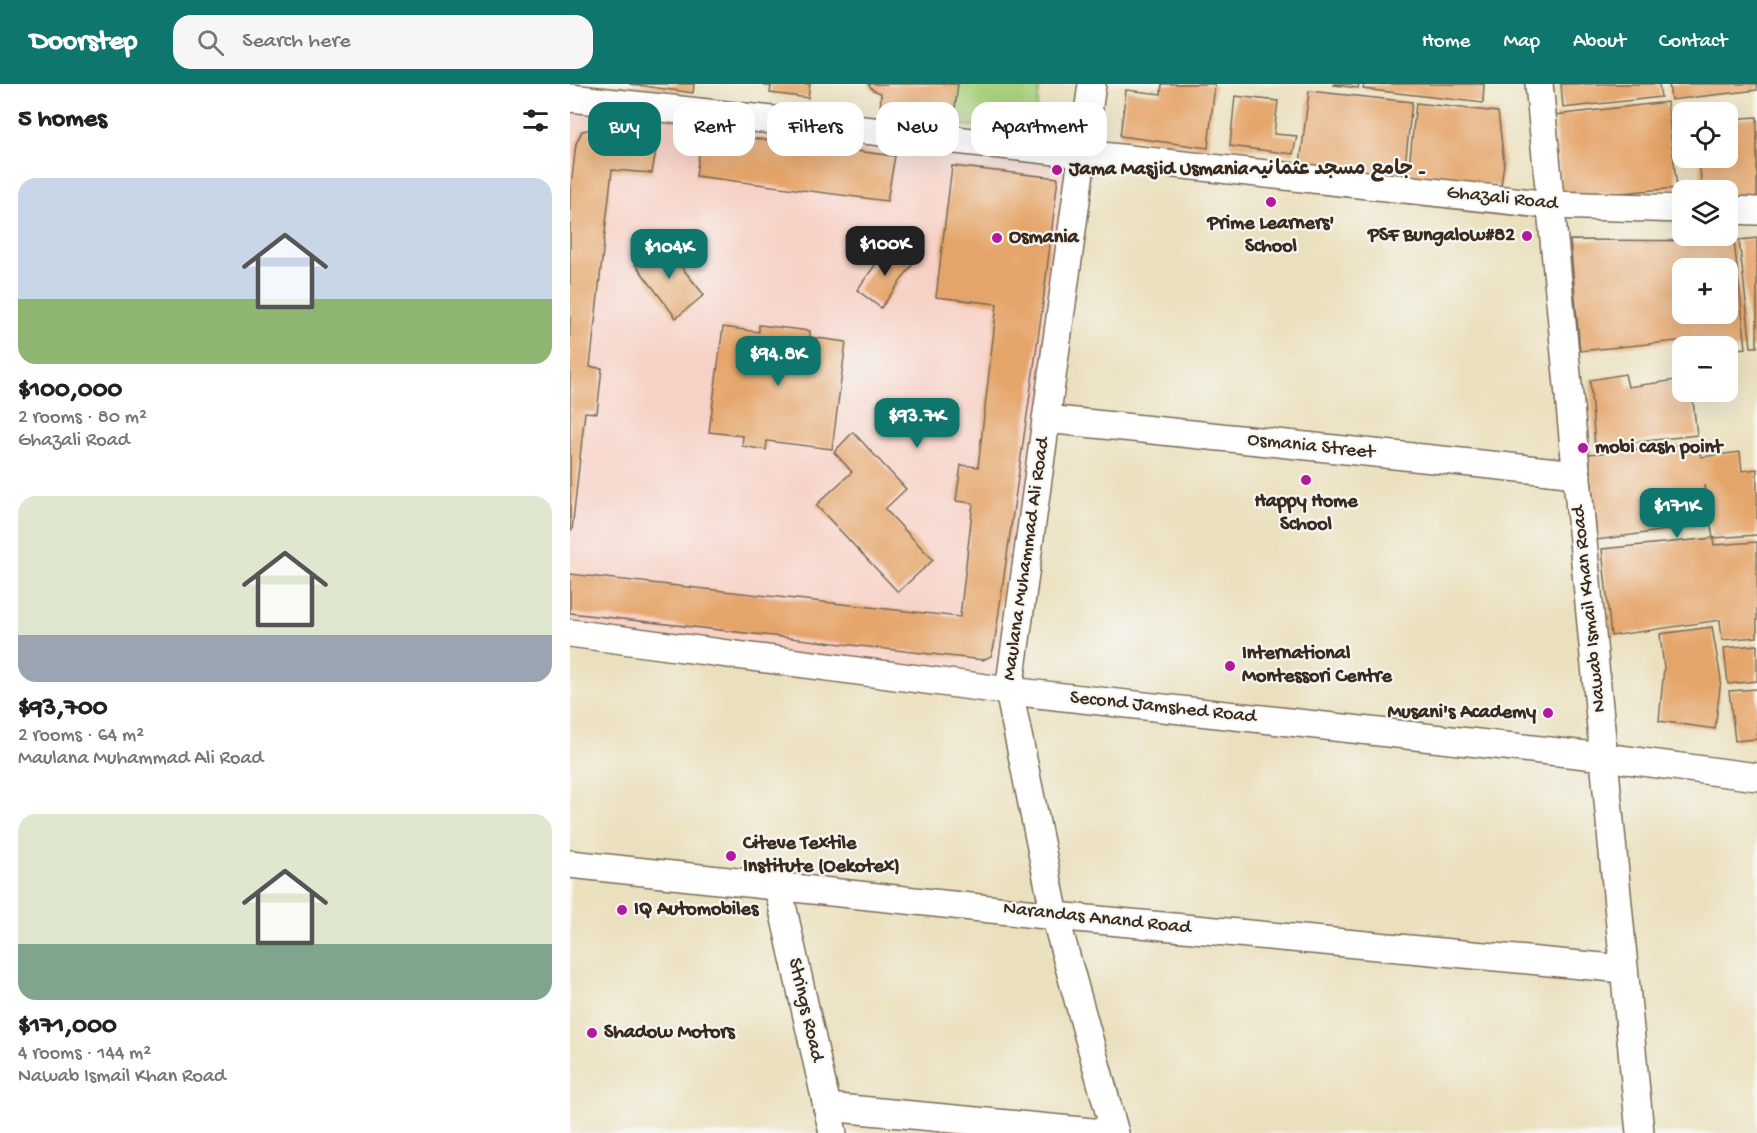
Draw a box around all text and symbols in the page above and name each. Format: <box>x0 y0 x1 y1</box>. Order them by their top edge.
search box <box>173 15 593 69</box>
text: Doorstep <box>30 26 137 59</box>
icon: search <box>194 26 227 59</box>
text: Search here <box>242 29 351 55</box>
text: Home <box>1422 30 1470 55</box>
text: Map <box>1503 30 1540 55</box>
text: About <box>1573 30 1626 55</box>
text: Contact <box>1659 30 1727 55</box>
chip: Buy <box>588 102 661 156</box>
chip: Rent <box>673 102 755 156</box>
chip: Filters <box>767 102 864 156</box>
chip: New <box>876 102 959 156</box>
chip: Apartment <box>971 102 1107 156</box>
map controls <box>1672 102 1738 402</box>
button: locate <box>1672 102 1738 168</box>
icon: filters <box>519 104 552 137</box>
text: 5 homes <box>18 105 107 136</box>
place label: Jama Masjid Usmania۔ جامع مسجد عثمانیہ <box>1068 158 1427 182</box>
marker: Jama Masjid Usmania۔ جامع مسجد عثمانیہ <box>1050 163 1064 177</box>
button: layers <box>1672 180 1738 246</box>
street label: Ghazali Road <box>1445 182 1561 217</box>
marker: Prime Learners' School <box>1264 195 1278 209</box>
place label: Prime Learners' School <box>1207 213 1334 259</box>
icon: home <box>231 217 339 325</box>
place label: PSF Bungalow#82 <box>1367 225 1515 248</box>
pin: $100K <box>843 226 927 277</box>
place label: Osmania <box>1009 227 1080 250</box>
pin: $104K <box>627 229 711 280</box>
marker: PSF Bungalow#82 <box>1520 229 1534 243</box>
marker: Osmania <box>990 231 1004 245</box>
text: $100K <box>860 234 910 257</box>
text: $104K <box>645 237 693 260</box>
button: + <box>1672 258 1738 324</box>
pin: $94.8K <box>729 336 827 387</box>
button: − <box>1672 336 1738 402</box>
text: $94.8K <box>750 344 806 367</box>
text: $100,000 <box>18 376 122 407</box>
pin: $93.7K <box>868 398 966 449</box>
text: $93.7K <box>888 406 946 429</box>
text: 2 rooms · 80 m² <box>18 407 147 430</box>
street label: Osmania Street <box>1246 429 1378 465</box>
text: Ghazali Road <box>18 430 130 453</box>
street label: Maulana Muhammad Ali Road <box>999 434 1056 682</box>
place label: mobi cash point <box>1595 437 1724 460</box>
marker: mobi cash point <box>1576 441 1590 455</box>
marker: Happy Home School <box>1299 473 1313 487</box>
pin: $171K <box>1635 488 1719 539</box>
place label: Happy Home School <box>1254 491 1358 537</box>
text: $171K <box>1654 496 1700 519</box>
street label: Nawab Ismail Khan Road <box>1567 502 1612 714</box>
icon: home <box>231 535 339 643</box>
place label: International Montessori Centre <box>1242 643 1392 689</box>
marker: International Montessori Centre <box>1223 659 1237 673</box>
street label: Second Jamshed Road <box>1069 687 1260 729</box>
text: $93,700 <box>18 694 107 725</box>
place label: Musani's Academy <box>1387 702 1536 725</box>
marker: Musani's Academy <box>1541 706 1555 720</box>
text: 2 rooms · 64 m² <box>18 725 144 748</box>
text: Maulana Muhammad Ali Road <box>18 748 263 771</box>
place label: Citeve Textile Institute (Oekotex) <box>742 833 900 879</box>
marker: Citeve Textile Institute (Oekotex) <box>724 849 738 863</box>
icon: home <box>231 853 339 961</box>
street label: Narandas Anand Road <box>1002 898 1194 941</box>
place label: IQ Automobiles <box>634 899 760 922</box>
marker: IQ Automobiles <box>615 903 629 917</box>
street label: Strings Road <box>782 956 829 1066</box>
text: $171,000 <box>18 1012 117 1043</box>
place label: Shadow Motors <box>604 1022 736 1045</box>
marker: Shadow Motors <box>585 1026 599 1040</box>
text: 4 rooms · 144 m² <box>18 1043 151 1066</box>
text: Nawab Ismail Khan Road <box>18 1066 226 1089</box>

